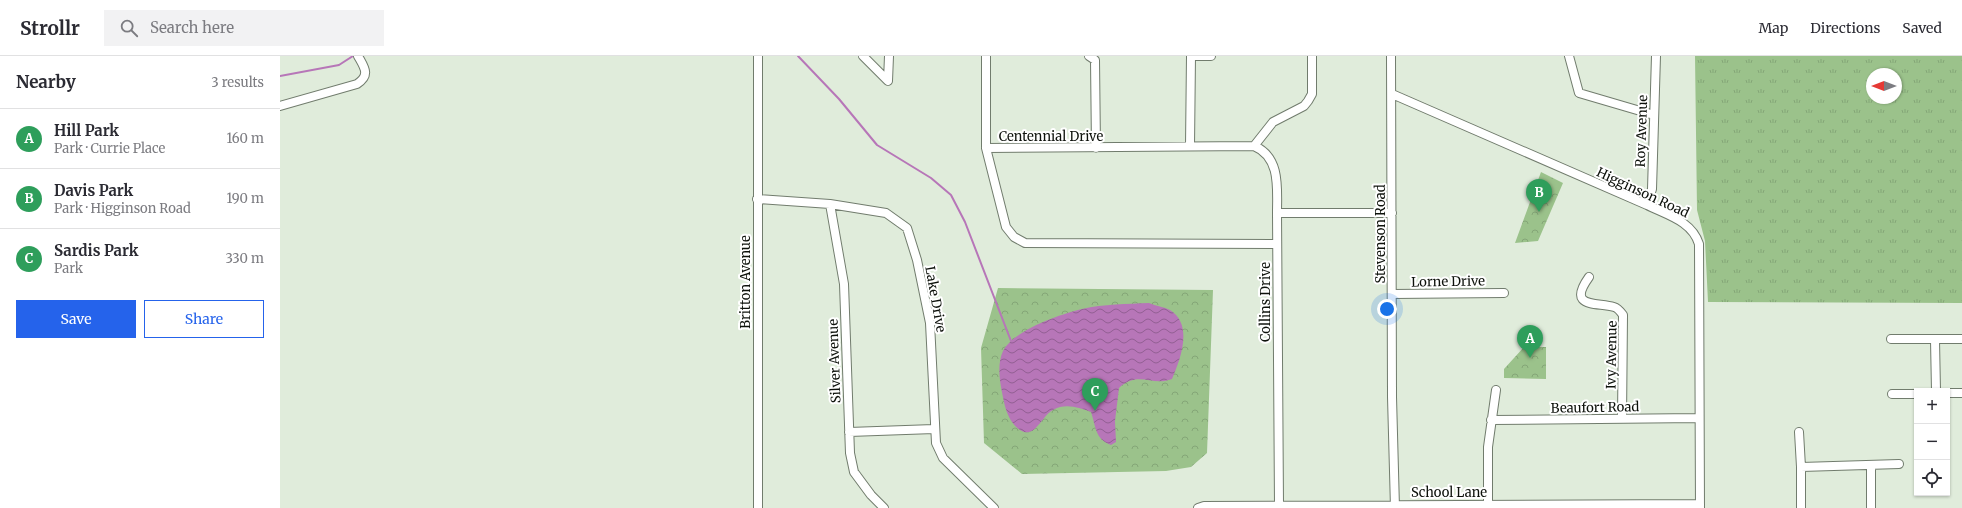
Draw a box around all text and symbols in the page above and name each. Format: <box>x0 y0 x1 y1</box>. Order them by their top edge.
search box <box>104 10 384 46</box>
text: Strollr <box>20 16 80 40</box>
icon: search <box>118 17 140 39</box>
text: Search here <box>150 18 234 37</box>
text: Map <box>1758 19 1788 37</box>
text: Directions <box>1810 19 1880 37</box>
text: Saved <box>1902 19 1942 37</box>
north arrow <box>1866 68 1902 104</box>
text: Nearby <box>16 71 76 93</box>
text: 3 results <box>211 74 264 91</box>
street label: Roy Avenue <box>1632 94 1651 168</box>
text: Hill Park <box>54 121 119 140</box>
street label: Centennial Drive <box>999 128 1103 145</box>
text: A <box>24 130 34 147</box>
text: 160 m <box>226 130 264 147</box>
text: Park · Currie Place <box>54 140 165 157</box>
street label: Higginson Road <box>1594 164 1692 221</box>
pin: B <box>1526 179 1552 212</box>
text: Davis Park <box>54 181 133 200</box>
street label: Stevenson Road <box>1372 184 1389 284</box>
text: B <box>24 190 34 207</box>
text: 190 m <box>227 190 264 207</box>
text: Park · Higginson Road <box>54 200 191 217</box>
street label: Britton Avenue <box>737 235 754 329</box>
text: Sardis Park <box>54 241 138 260</box>
text: C <box>25 250 33 267</box>
text: 330 m <box>225 250 264 267</box>
text: Park <box>54 260 83 277</box>
street label: Collins Drive <box>1257 262 1274 342</box>
street label: Lake Drive <box>921 265 950 334</box>
street label: Lorne Drive <box>1411 272 1485 291</box>
your location <box>1377 299 1397 319</box>
button: Save <box>16 300 136 338</box>
button: Share <box>144 300 264 338</box>
street label: Silver Avenue <box>825 318 844 403</box>
street label: Ivy Avenue <box>1602 320 1621 389</box>
pin: A <box>1517 325 1543 358</box>
pin: C <box>1082 378 1108 411</box>
map controls <box>1914 388 1950 496</box>
button: + <box>1914 388 1950 424</box>
street label: Beaufort Road <box>1551 398 1640 417</box>
button: − <box>1914 424 1950 460</box>
button: locate <box>1914 460 1950 496</box>
street label: School Lane <box>1411 484 1487 501</box>

